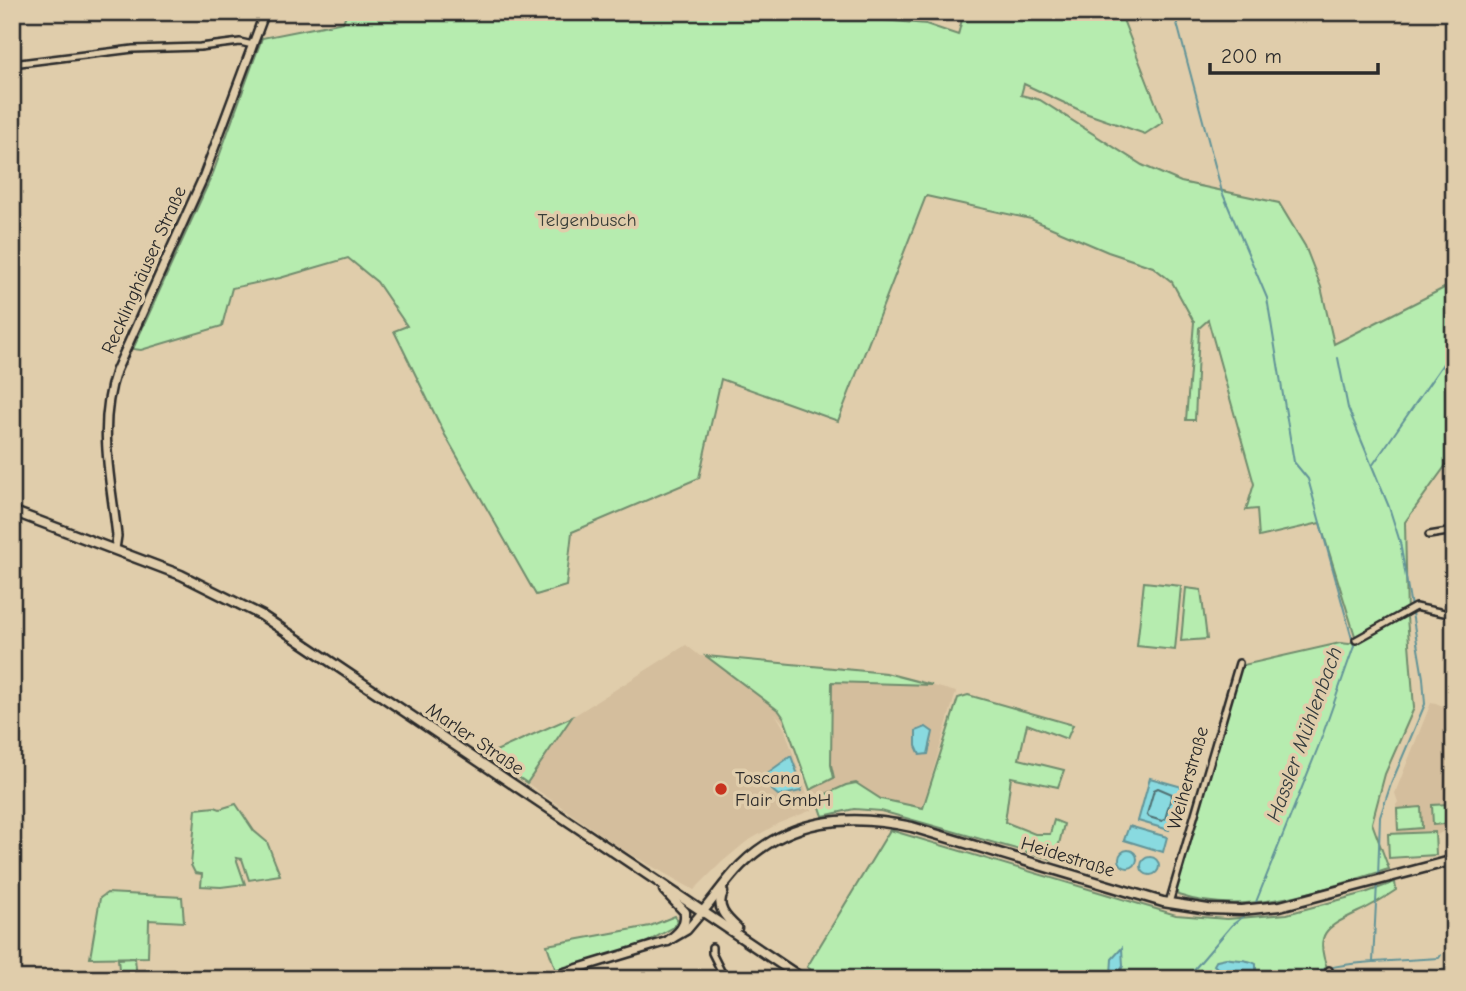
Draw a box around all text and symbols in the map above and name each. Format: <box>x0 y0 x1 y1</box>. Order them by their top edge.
scale bar <box>1210 32 1378 76</box>
text: 200 m <box>1221 44 1282 68</box>
street label: Recklinghäuser Straße <box>97 183 191 357</box>
park label: Telgenbusch <box>537 209 637 231</box>
water label: Hassler Mühlenbach <box>1261 643 1347 825</box>
street label: Marler Straße <box>422 698 528 780</box>
street label: Weiherstraße <box>1163 724 1213 832</box>
place label: Toscana Flair GmbH <box>735 767 831 811</box>
marker: Toscana Flair GmbH <box>713 781 729 797</box>
street label: Heidestraße <box>1018 832 1118 882</box>

